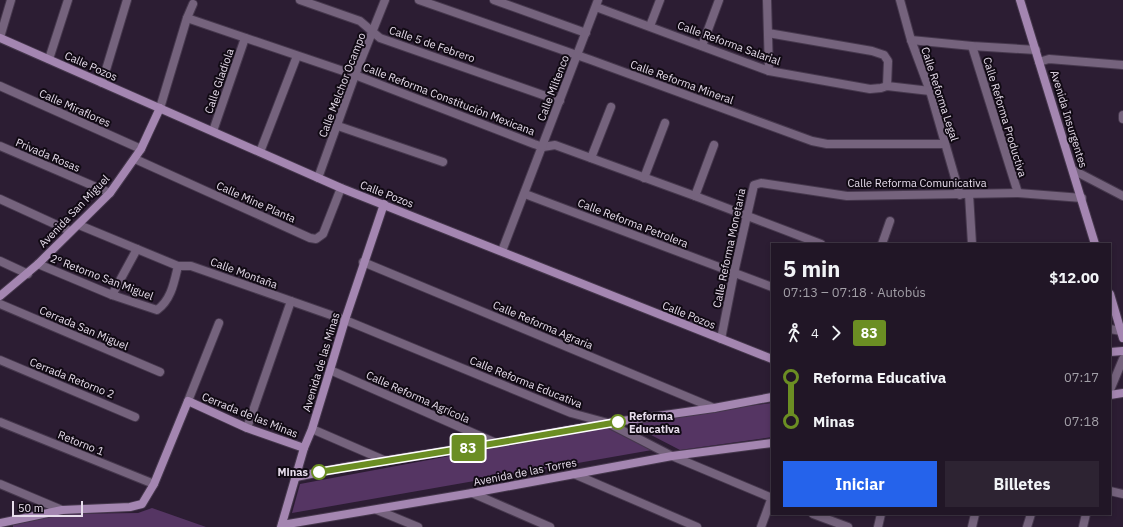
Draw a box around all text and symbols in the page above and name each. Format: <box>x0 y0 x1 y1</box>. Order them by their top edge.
street label: Calle Reforma Salarial <box>676 18 782 68</box>
street label: Calle 5 de Febrero <box>387 23 477 65</box>
street label: Calle Melchor Ocampo <box>316 31 368 139</box>
street label: Calle Reforma Legal <box>918 45 962 143</box>
street label: Calle Gladiola <box>201 46 237 115</box>
street label: Calle Pozos <box>62 48 120 84</box>
street label: Calle Miltenco <box>534 53 572 123</box>
street label: Calle Reforma Productiva <box>980 55 1030 179</box>
street label: Calle Reforma Mineral <box>628 57 736 107</box>
street label: Calle Reforma Constitución Mexicana <box>361 60 537 138</box>
street label: Avenida Insurgentes <box>1047 69 1091 169</box>
street label: Calle Miraflores <box>37 86 113 130</box>
street label: Privada Rosas <box>14 135 82 175</box>
street label: Avenida San Miguel <box>36 172 112 250</box>
street label: Calle Reforma Comunicativa <box>847 176 987 190</box>
street label: Calle Pozos <box>358 177 416 211</box>
street label: Calle Mine Planta <box>214 178 298 226</box>
street label: Calle Reforma Monetaria <box>709 187 749 309</box>
street label: Calle Reforma Petrolera <box>576 195 690 251</box>
street label: 2º Retorno San Miguel <box>48 251 156 303</box>
street label: Calle Montaña <box>208 254 280 292</box>
text: 5 min <box>783 254 840 283</box>
text: $12.00 <box>1049 268 1099 287</box>
text: 07:13 – 07:18 · Autobús <box>783 284 926 301</box>
street label: Calle Reforma Agraria <box>491 298 595 352</box>
street label: Calle Pozos <box>660 298 718 332</box>
street label: Cerrada San Miguel <box>37 303 131 353</box>
street label: Avenida de las Minas <box>299 311 343 413</box>
icon: walk <box>783 322 805 344</box>
icon: forward <box>825 322 847 344</box>
text: 83 <box>861 324 878 342</box>
text: 4 <box>811 325 819 342</box>
street label: Calle Reforma Educativa <box>468 353 584 411</box>
street label: Cerrada Retorno 2 <box>28 355 116 401</box>
street label: Calle Reforma Agrícola <box>364 368 472 426</box>
text: Reforma Educativa <box>813 368 946 387</box>
text: 07:17 <box>1064 369 1099 386</box>
street label: Cerrada de las Minas <box>200 389 300 441</box>
place label: Reforma Educativa <box>629 409 680 436</box>
text: Minas <box>813 412 855 431</box>
text: 07:18 <box>1064 413 1099 430</box>
marker: Reforma Educativa <box>610 414 626 430</box>
street label: Retorno 1 <box>56 427 106 459</box>
line badge: 83 <box>450 435 486 461</box>
text: 83 <box>460 439 476 457</box>
street label: Avenida de las Torres <box>472 455 578 489</box>
button: Iniciar <box>783 461 937 507</box>
button: Billetes <box>945 461 1099 507</box>
marker: Minas <box>311 464 327 480</box>
place label: Minas <box>277 465 308 479</box>
scale bar <box>12 499 83 518</box>
text: 50 m <box>18 501 43 515</box>

